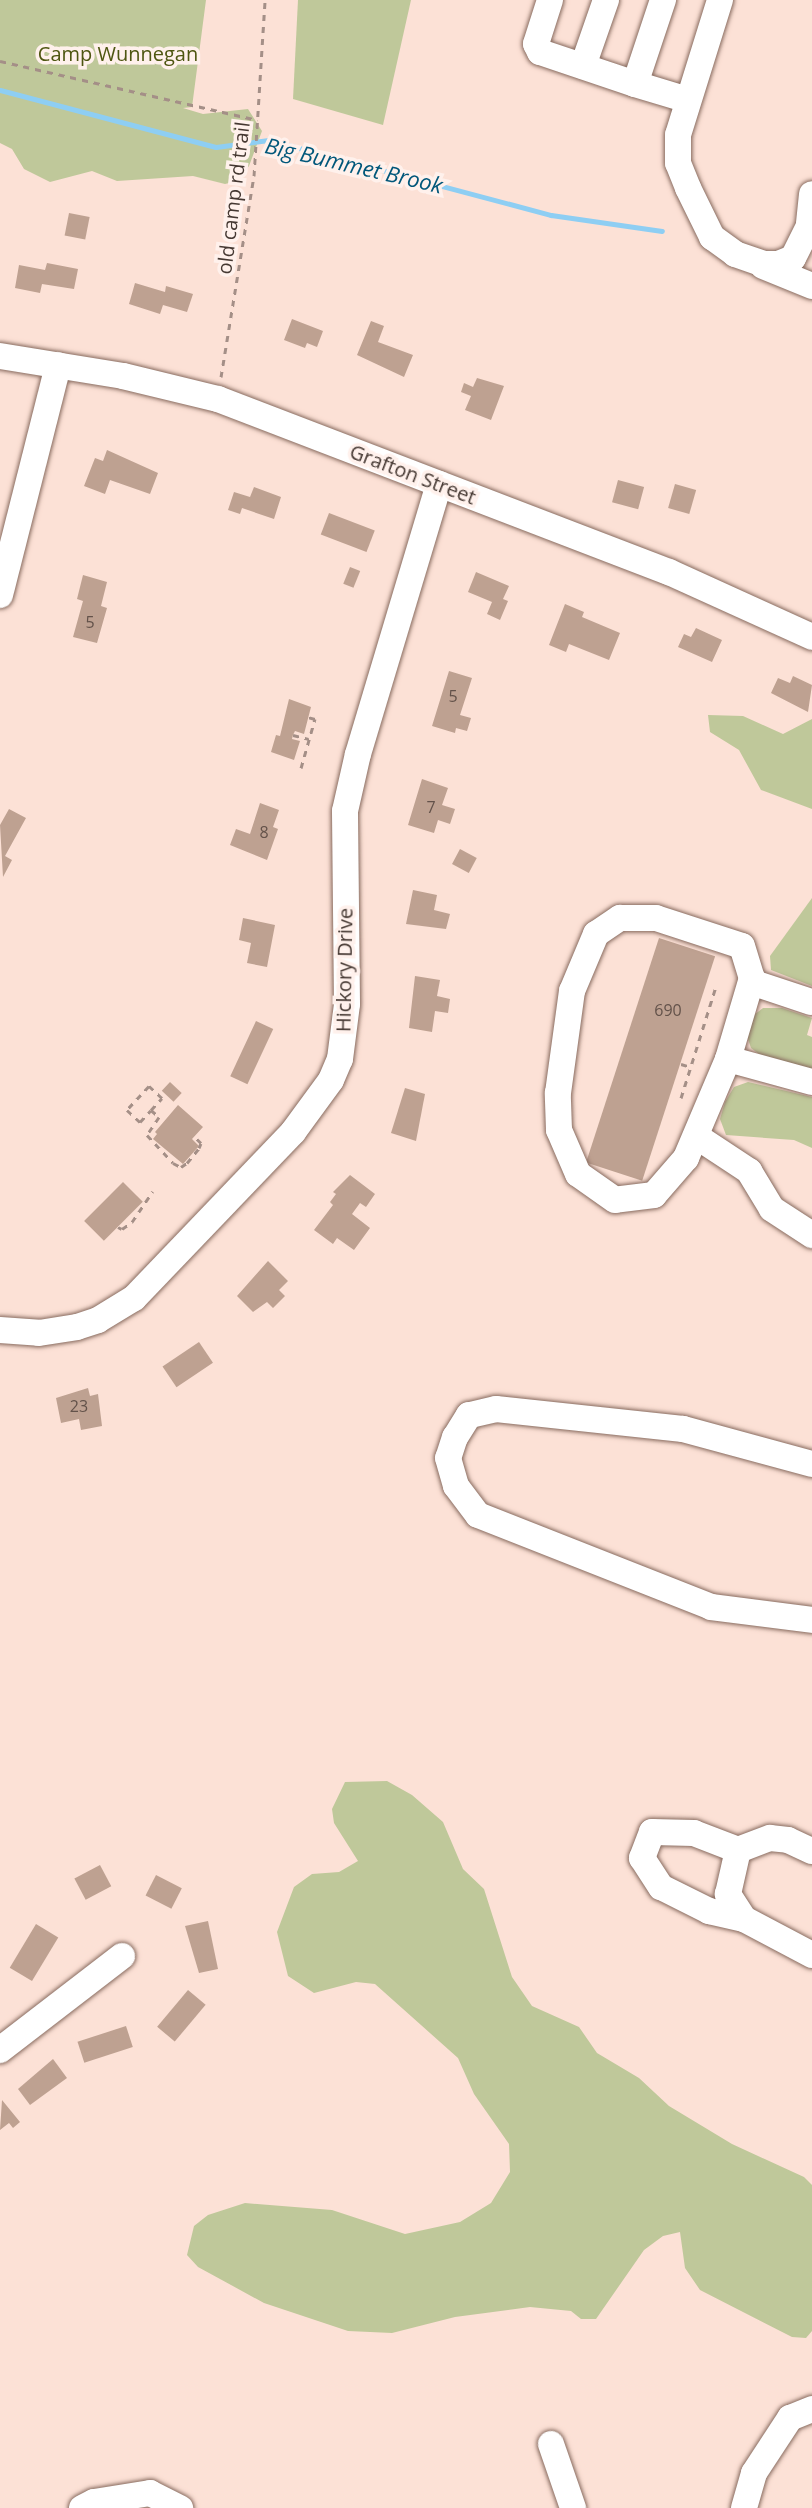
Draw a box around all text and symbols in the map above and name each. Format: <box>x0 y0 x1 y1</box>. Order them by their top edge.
park label: Camp Wunnegan <box>38 41 198 65</box>
street label: old camp rd trail <box>212 120 254 276</box>
water label: Big Bummet Brook <box>263 132 445 198</box>
street label: Grafton Street <box>347 439 479 509</box>
house number: 5 <box>85 612 95 632</box>
house number: 5 <box>448 686 458 706</box>
house number: 7 <box>426 797 436 817</box>
house number: 8 <box>259 822 269 842</box>
street label: Hickory Drive <box>331 908 357 1032</box>
house number: 690 <box>654 1000 682 1020</box>
house number: 23 <box>70 1396 88 1416</box>

